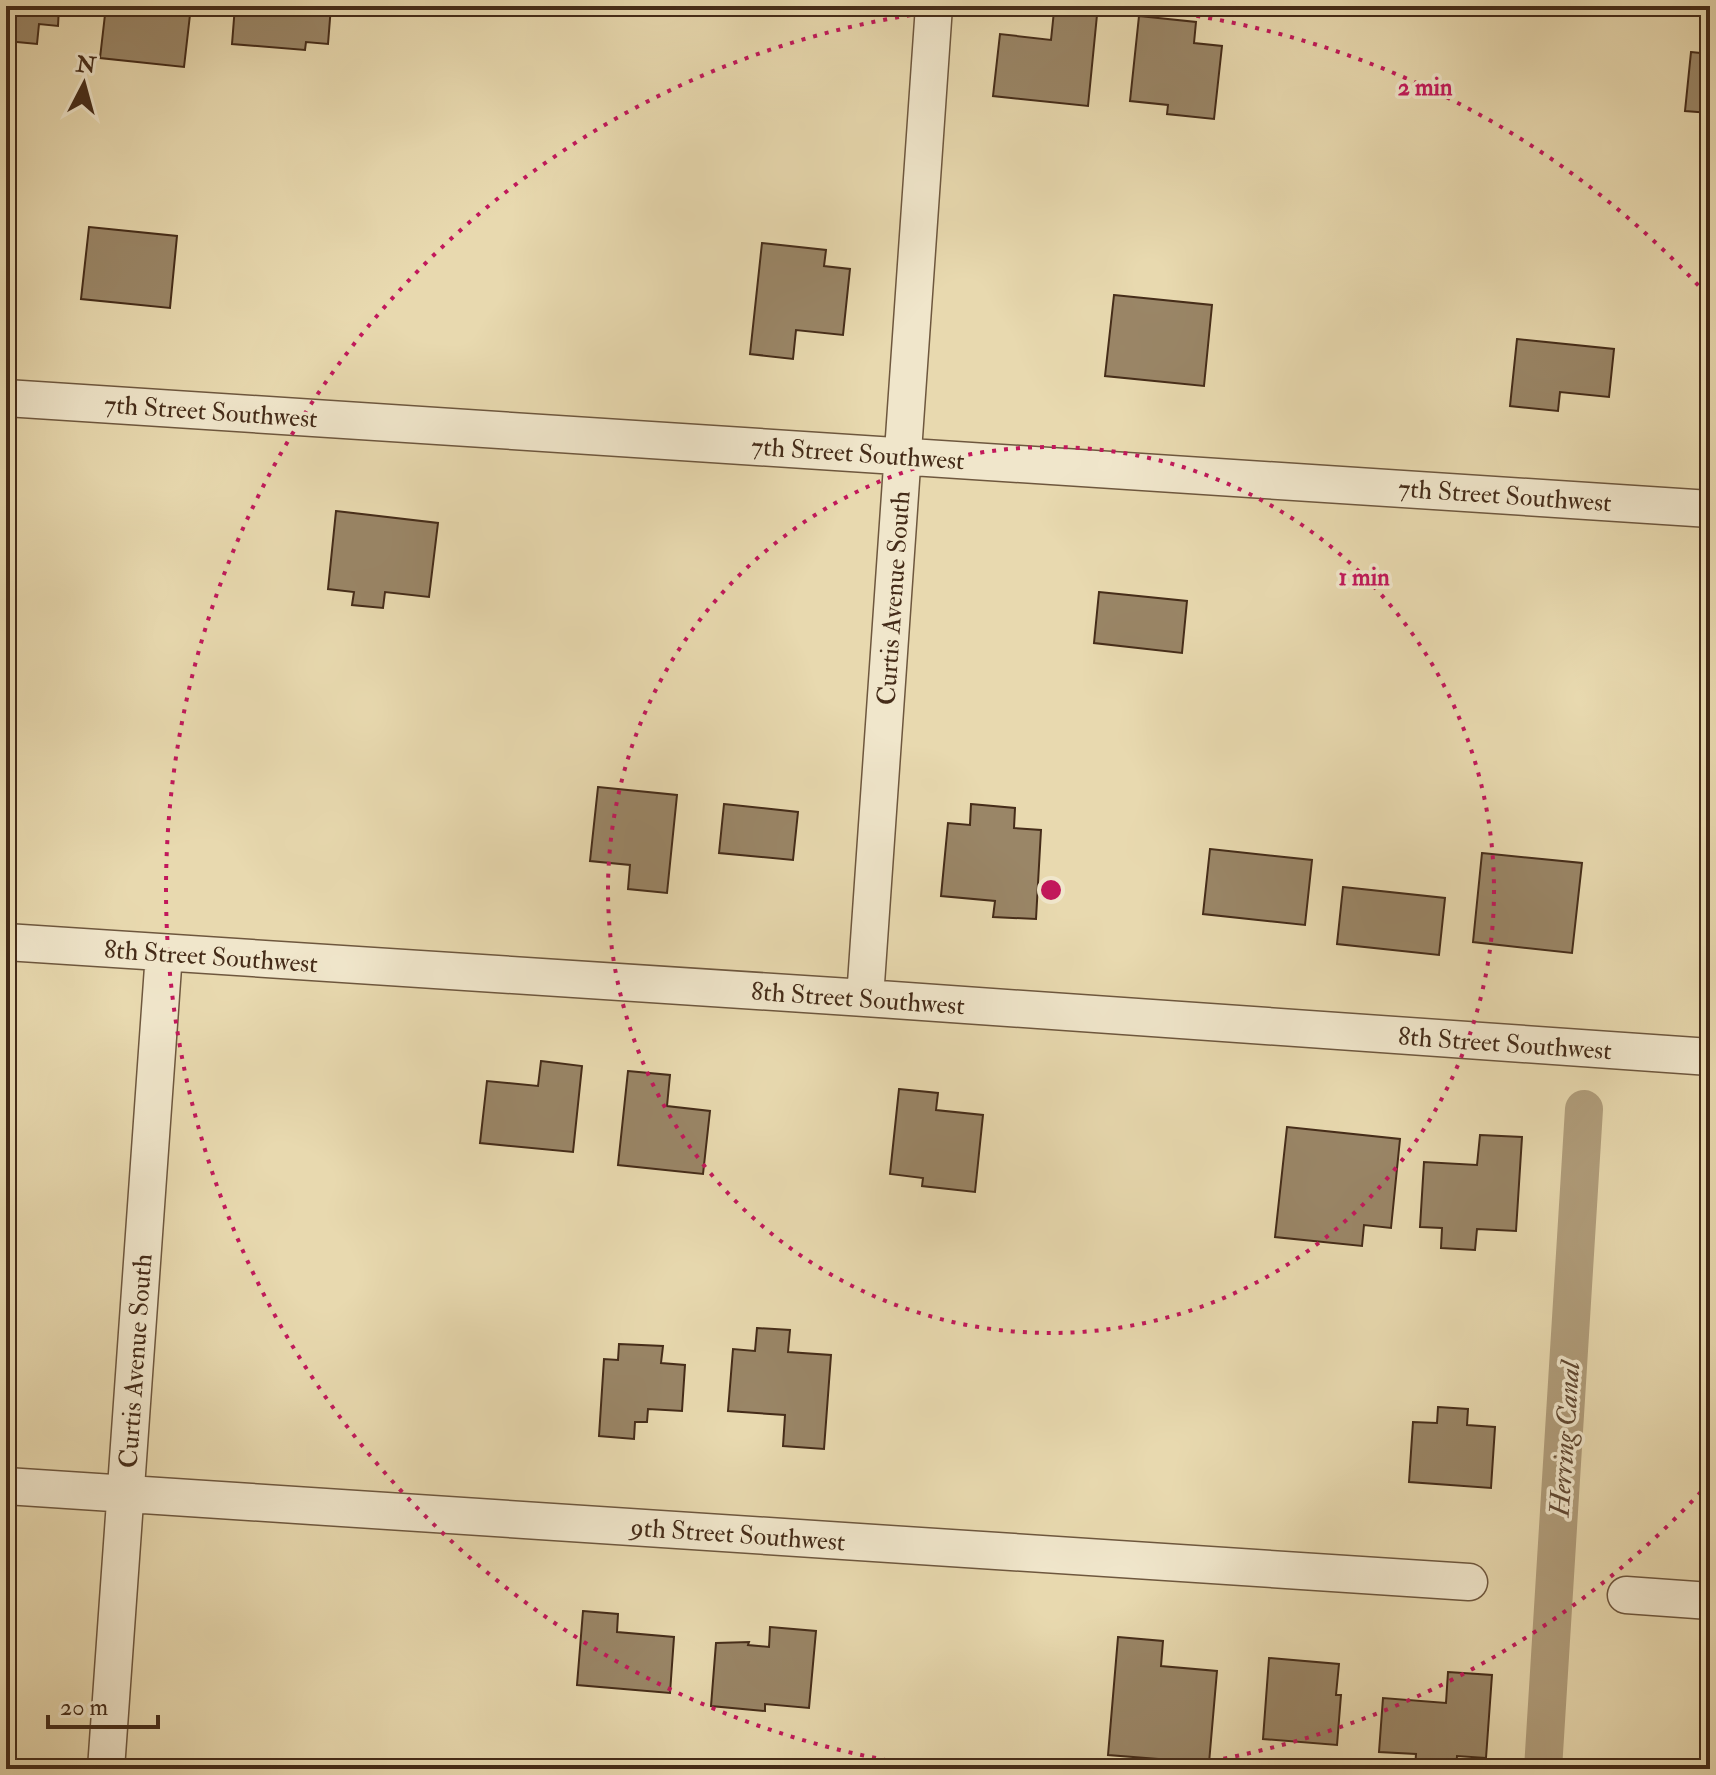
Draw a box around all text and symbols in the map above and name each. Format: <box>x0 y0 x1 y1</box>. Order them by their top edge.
north arrow <box>44 44 124 124</box>
text: N <box>74 50 98 80</box>
text: 2 min <box>1398 72 1453 103</box>
street label: 7th Street Southwest <box>103 389 319 435</box>
street label: 7th Street Southwest <box>750 431 966 477</box>
street label: 7th Street Southwest <box>1397 473 1613 519</box>
street label: Curtis Avenue South <box>871 489 917 706</box>
text: 1 min <box>1339 562 1390 593</box>
centre of rings <box>1037 876 1065 904</box>
street label: 8th Street Southwest <box>103 934 319 980</box>
street label: 8th Street Southwest <box>750 976 966 1022</box>
street label: 8th Street Southwest <box>1397 1021 1613 1067</box>
street label: Curtis Avenue South <box>113 1252 159 1469</box>
water label: Herring Canal <box>1542 1358 1589 1520</box>
street label: 9th Street Southwest <box>628 1511 846 1558</box>
scale bar <box>48 1679 158 1729</box>
text: 20 m <box>60 1692 109 1723</box>

